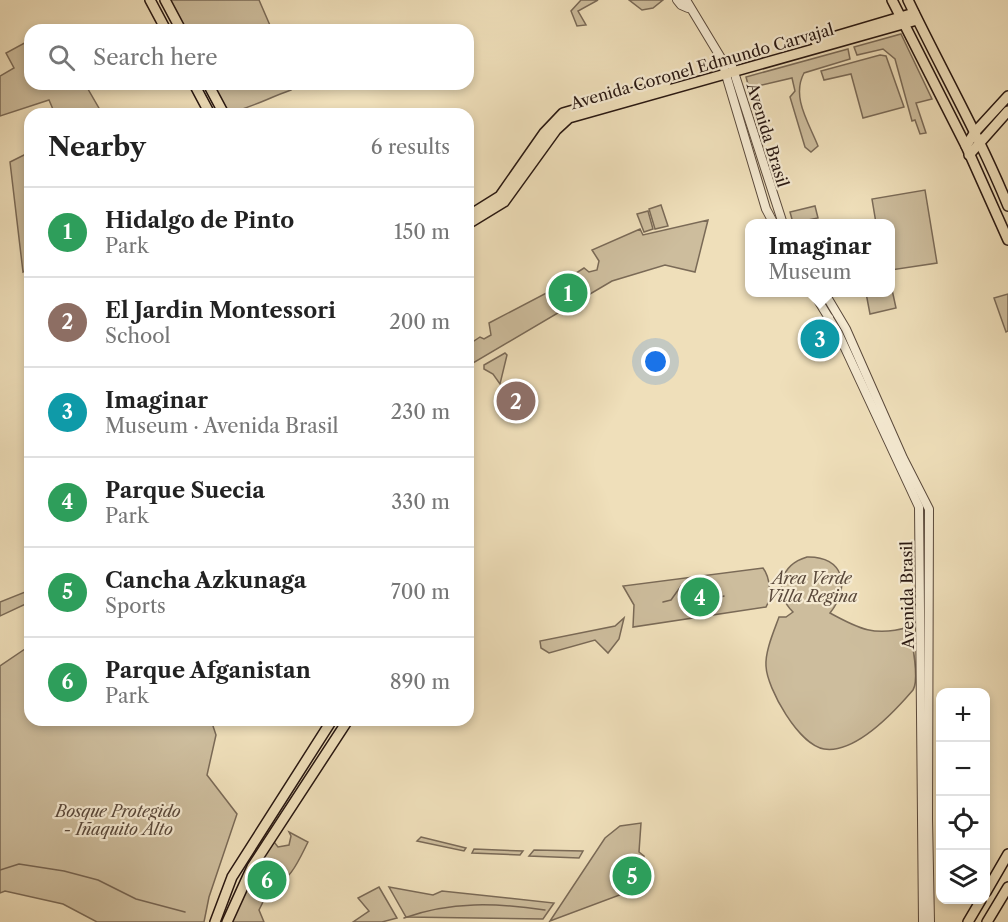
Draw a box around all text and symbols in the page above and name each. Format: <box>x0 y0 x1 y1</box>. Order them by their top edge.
street label: Avenida Coronel Edmundo Carvajal <box>567 19 836 114</box>
search box <box>24 24 474 90</box>
icon: search <box>45 41 78 74</box>
text: Search here <box>93 44 218 71</box>
street label: Avenida Brasil <box>742 79 793 190</box>
text: Nearby <box>48 131 146 163</box>
text: 6 results <box>371 135 450 159</box>
text: Hidalgo de Pinto <box>105 207 294 234</box>
popup <box>745 219 895 297</box>
text: 1 <box>63 220 72 244</box>
text: 150 m <box>394 220 450 244</box>
text: Imaginar <box>768 233 872 260</box>
text: Park <box>105 234 148 258</box>
text: Museum <box>768 260 852 284</box>
pin: 1 <box>548 270 588 316</box>
text: El Jardin Montessori <box>105 297 336 324</box>
text: 2 <box>62 310 73 334</box>
text: 200 m <box>389 310 450 334</box>
pin: 3 <box>800 316 840 362</box>
text: School <box>105 324 170 348</box>
your location <box>641 347 670 376</box>
pin: 2 <box>496 378 536 424</box>
text: Imaginar <box>105 387 208 414</box>
text: 3 <box>62 400 73 424</box>
text: 230 m <box>391 400 450 424</box>
text: Museum · Avenida Brasil <box>105 414 339 438</box>
text: Parque Suecia <box>105 477 265 504</box>
text: 4 <box>62 490 73 514</box>
text: 330 m <box>391 490 450 514</box>
text: Park <box>105 504 148 528</box>
street label: Avenida Brasil <box>896 541 918 650</box>
text: Cancha Azkunaga <box>105 567 307 594</box>
park label: Area Verde Villa Regina <box>767 568 858 606</box>
pin: 4 <box>680 574 720 620</box>
text: 5 <box>62 580 73 604</box>
text: 700 m <box>391 580 450 604</box>
text: Sports <box>105 594 166 618</box>
text: Parque Afganistan <box>105 657 311 684</box>
text: 6 <box>62 670 73 694</box>
text: 890 m <box>390 670 450 694</box>
text: Park <box>105 684 148 708</box>
map controls <box>936 688 990 904</box>
button: + <box>936 688 990 742</box>
button: − <box>936 742 990 796</box>
button: locate <box>936 796 990 850</box>
park label: Bosque Protegido - Iñaquito Alto <box>53 801 181 839</box>
button: layers <box>936 850 990 904</box>
pin: 5 <box>612 854 652 898</box>
pin: 6 <box>248 858 286 902</box>

